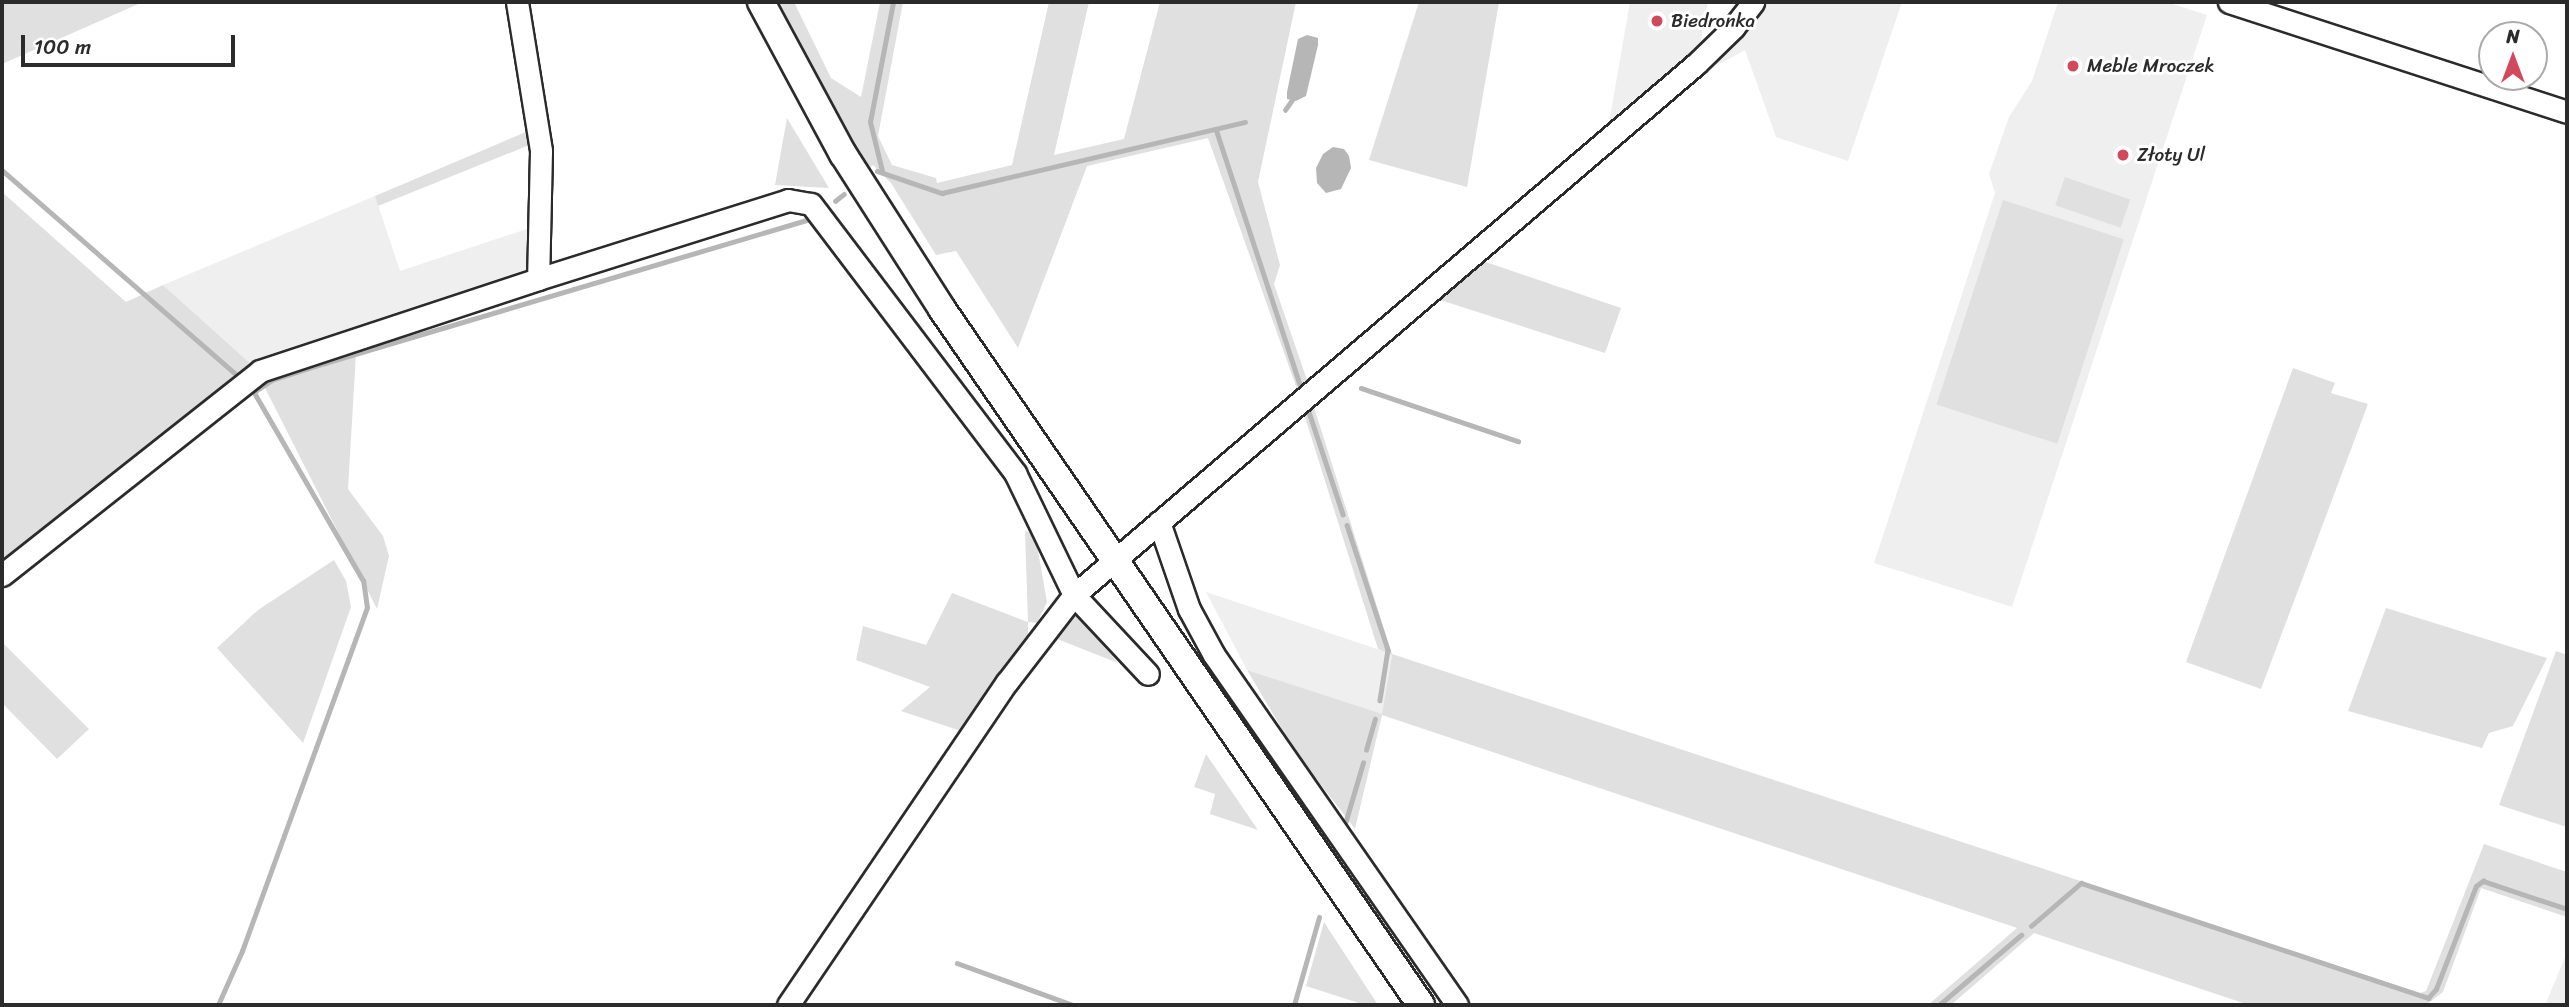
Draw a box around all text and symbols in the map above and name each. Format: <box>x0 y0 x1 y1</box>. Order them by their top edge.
place label: Biedronka <box>1671 10 1755 32</box>
marker: Biedronka <box>1649 13 1665 29</box>
text: N <box>2506 20 2520 53</box>
scale bar <box>24 21 238 65</box>
north arrow <box>2478 21 2548 91</box>
text: 100 m <box>34 28 91 66</box>
place label: Meble Mroczek <box>2087 55 2214 77</box>
marker: Meble Mroczek <box>2065 58 2081 74</box>
place label: Złoty Ul <box>2137 144 2205 166</box>
marker: Złoty Ul <box>2115 147 2131 163</box>

